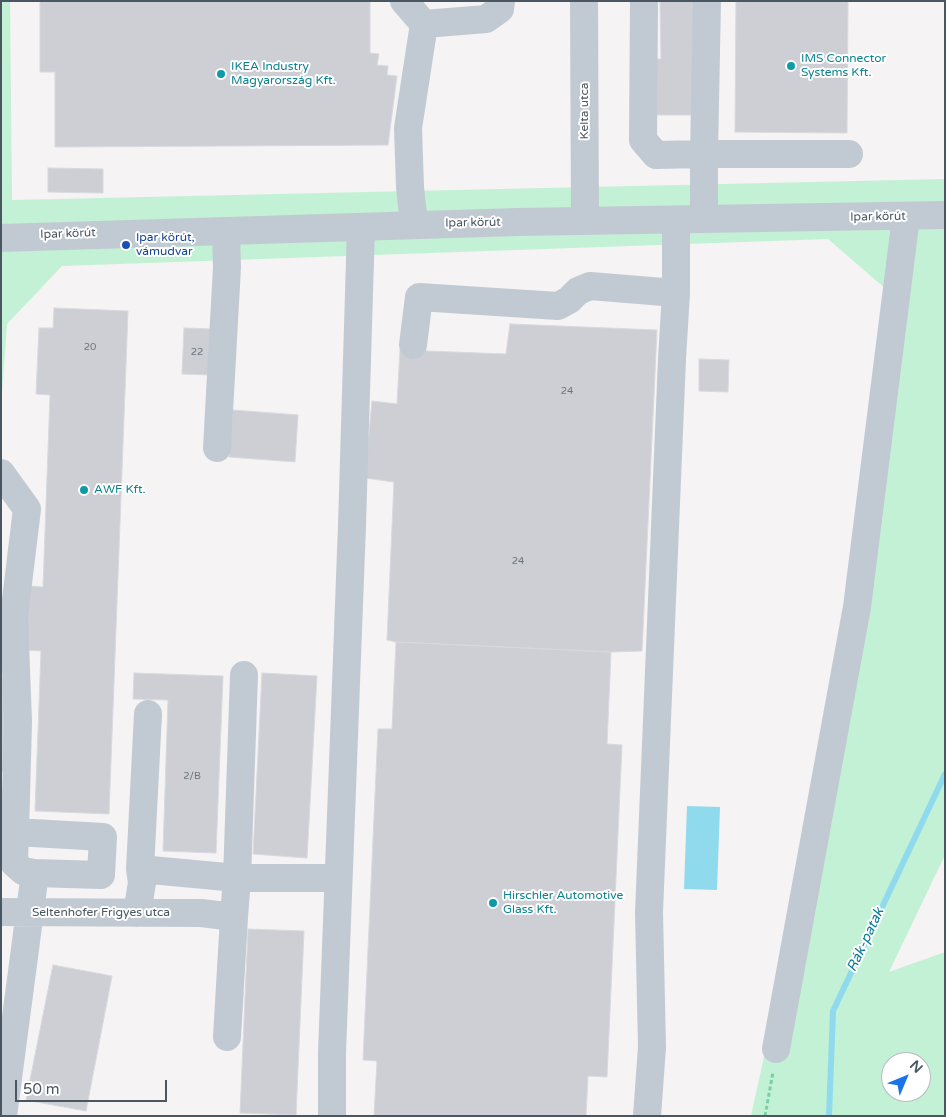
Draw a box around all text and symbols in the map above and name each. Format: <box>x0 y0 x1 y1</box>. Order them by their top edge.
place label: IMS Connector Systems Kft. <box>801 52 886 80</box>
place label: IKEA Industry Magyarország Kft. <box>231 60 336 88</box>
marker: IMS Connector Systems Kft. <box>785 60 797 72</box>
marker: IKEA Industry Magyarország Kft. <box>215 68 227 80</box>
street label: Kelta utca <box>578 82 592 140</box>
street label: Ipar körút <box>850 209 906 225</box>
street label: Ipar körút <box>445 215 501 231</box>
street label: Ipar körút <box>40 226 96 242</box>
place label: Ipar körút, vámudvar <box>136 231 195 259</box>
marker: Ipar körút, vámudvar <box>120 239 132 251</box>
house number: 20 <box>84 341 96 353</box>
house number: 22 <box>191 346 203 358</box>
house number: 24 <box>561 385 573 397</box>
place label: AWF Kft. <box>94 483 146 497</box>
marker: AWF Kft. <box>78 484 90 496</box>
house number: 24 <box>512 555 524 567</box>
house number: 2/B <box>183 770 201 782</box>
place label: Hirschler Automotive Glass Kft. <box>503 889 623 917</box>
marker: Hirschler Automotive Glass Kft. <box>487 897 499 909</box>
water label: Rák-patak <box>844 905 888 975</box>
street label: Seltenhofer Frigyes utca <box>32 906 170 920</box>
north arrow <box>881 1052 931 1102</box>
text: N <box>906 1057 926 1077</box>
scale bar <box>18 1070 170 1102</box>
text: 50 m <box>23 1080 60 1098</box>

